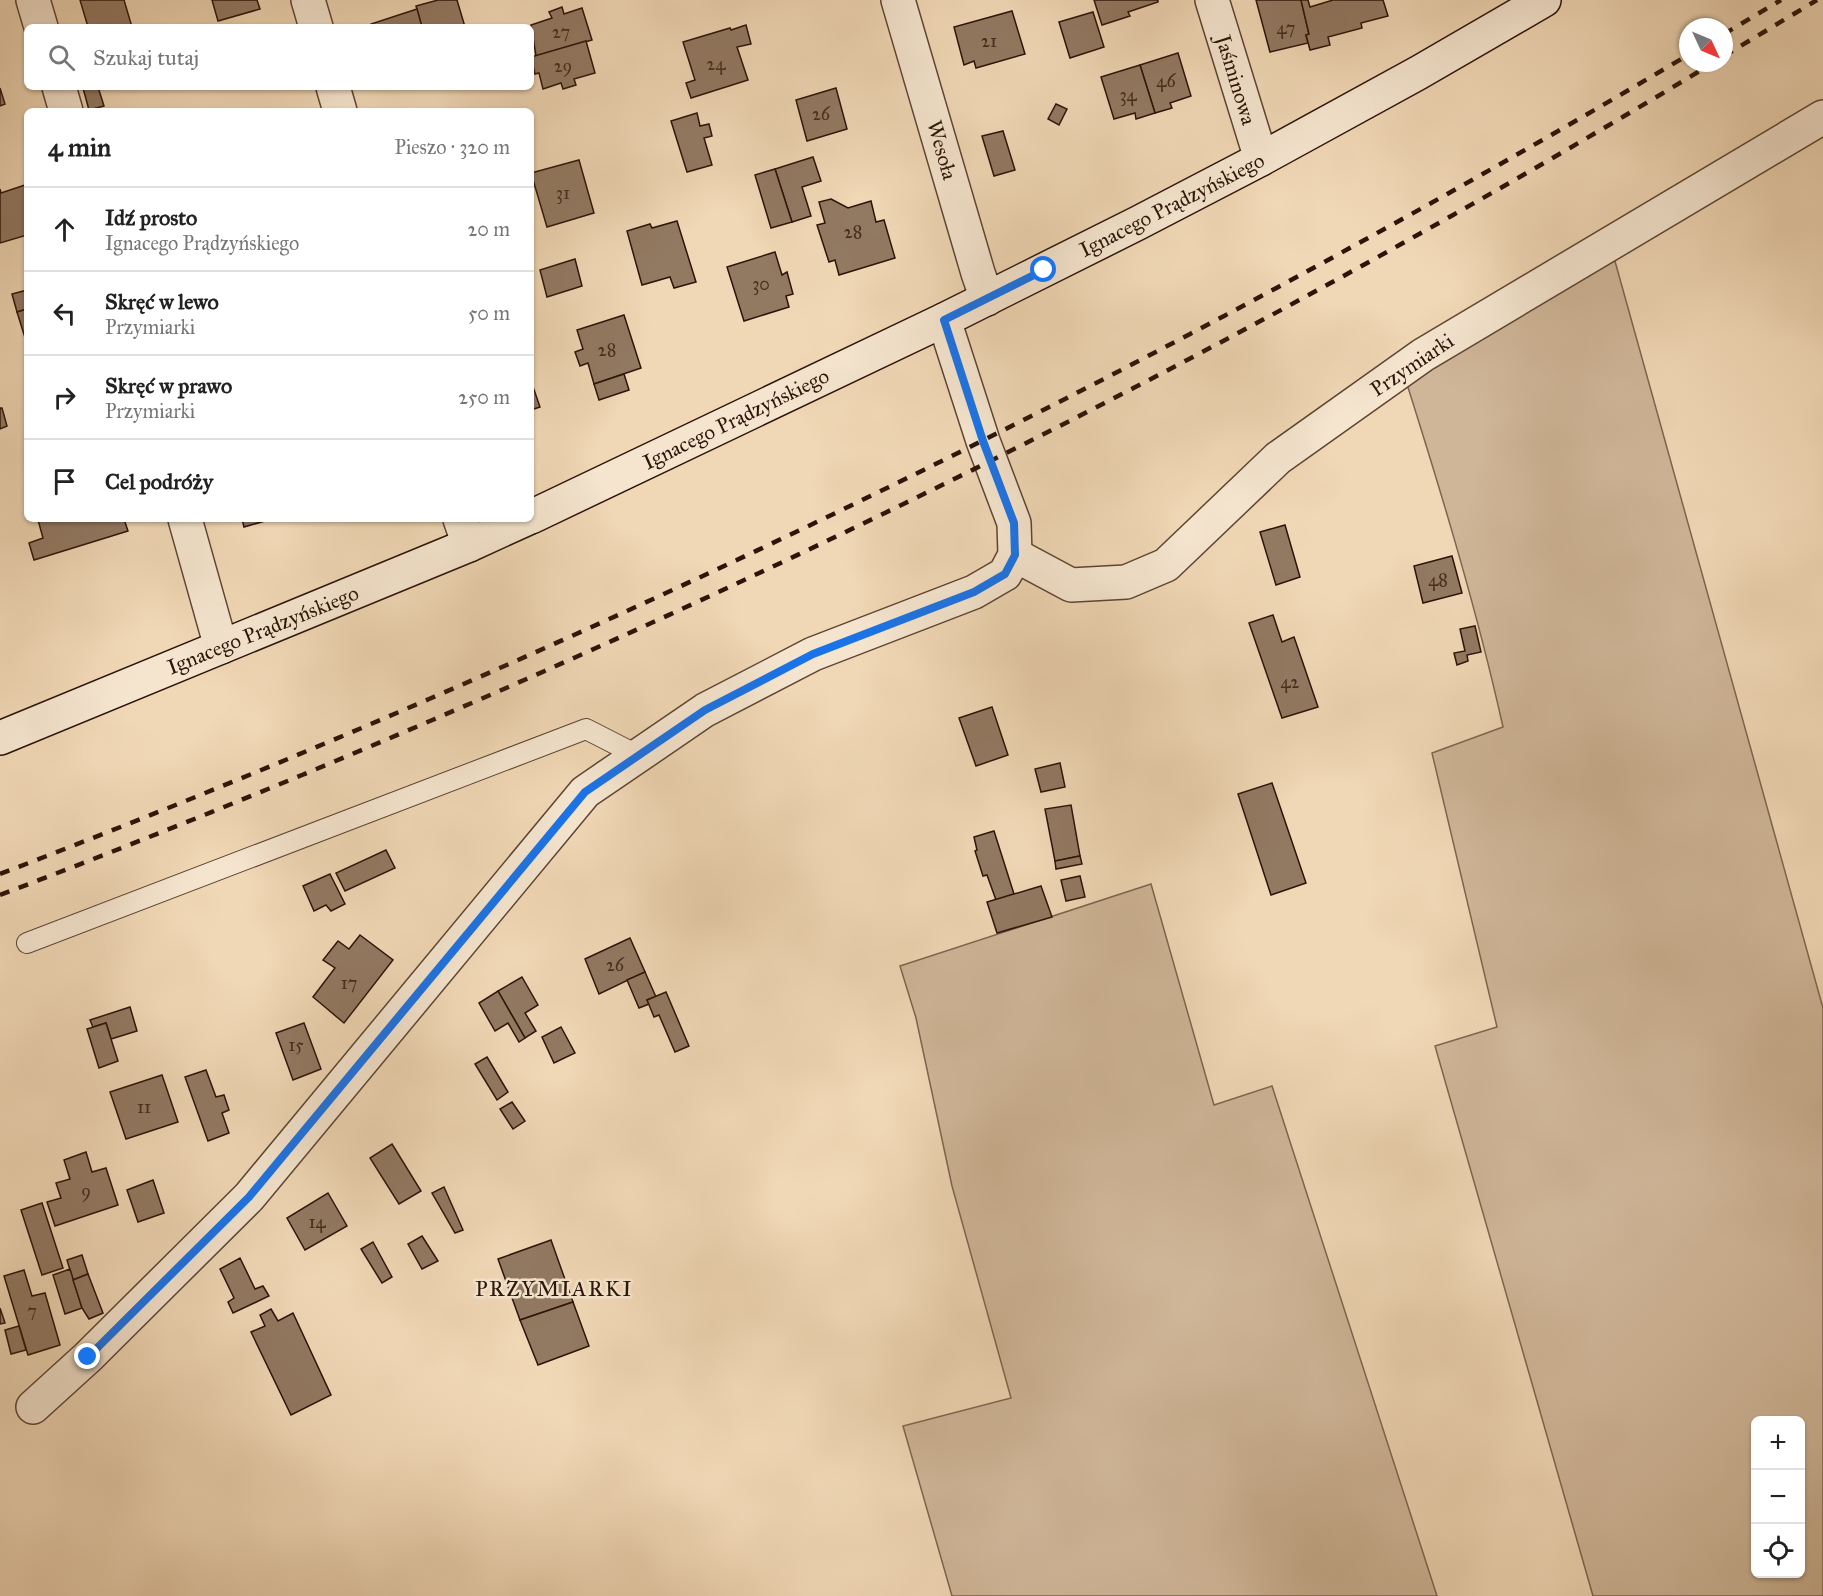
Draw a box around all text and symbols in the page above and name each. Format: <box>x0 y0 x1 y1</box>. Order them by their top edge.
house number: 47 <box>1277 17 1295 39</box>
north arrow <box>1679 18 1733 72</box>
house number: 27 <box>552 21 570 43</box>
search box <box>24 24 534 90</box>
house number: 21 <box>981 30 997 52</box>
street label: Jaśminowa <box>1209 30 1262 128</box>
icon: search <box>45 41 78 74</box>
text: Szukaj tutaj <box>93 44 199 71</box>
house number: 24 <box>707 53 726 75</box>
house number: 29 <box>554 55 572 77</box>
house number: 46 <box>1156 70 1176 92</box>
house number: 34 <box>1119 84 1138 106</box>
house number: 26 <box>812 103 831 125</box>
street label: Wesoła <box>921 117 963 183</box>
text: 4 min <box>48 131 111 163</box>
text: Pieszo · 320 m <box>394 135 510 159</box>
street label: Ignacego Prądzyńskiego <box>1075 147 1269 263</box>
house number: 31 <box>556 182 570 204</box>
text: Idź prosto <box>105 204 197 231</box>
icon: ahead <box>48 213 81 246</box>
text: 20 m <box>467 217 510 241</box>
house number: 28 <box>844 221 862 243</box>
text: Ignacego Prądzyńskiego <box>105 231 299 255</box>
route start <box>1030 256 1056 282</box>
house number: 30 <box>752 273 770 295</box>
text: Skręć w lewo <box>105 288 219 315</box>
icon: left <box>48 297 81 330</box>
text: 50 m <box>468 301 510 325</box>
text: Przymiarki <box>105 315 195 339</box>
street label: Przymiarki <box>1365 328 1459 402</box>
house number: 28 <box>598 339 616 361</box>
street label: Ignacego Prądzyńskiego <box>639 363 834 475</box>
text: Skręć w prawo <box>105 372 232 399</box>
icon: right <box>48 381 81 414</box>
text: 250 m <box>458 385 510 409</box>
text: Przymiarki <box>105 399 195 423</box>
icon: arrive <box>48 465 81 498</box>
text: Cel podróży <box>105 468 213 495</box>
house number: 48 <box>1428 569 1448 591</box>
street label: Ignacego Prądzyńskiego <box>164 580 363 680</box>
house number: 42 <box>1281 671 1300 693</box>
house number: 26 <box>606 954 625 976</box>
house number: 17 <box>341 972 357 994</box>
house number: 15 <box>288 1034 304 1056</box>
house number: 11 <box>137 1096 151 1118</box>
house number: 9 <box>81 1180 91 1202</box>
house number: 14 <box>308 1211 327 1233</box>
district label: PRZYMIARKI <box>475 1275 633 1302</box>
house number: 7 <box>27 1300 37 1322</box>
route end <box>74 1343 100 1369</box>
map controls <box>1751 1416 1805 1578</box>
button: + <box>1751 1416 1805 1470</box>
button: − <box>1751 1470 1805 1524</box>
button: locate <box>1751 1524 1805 1578</box>

